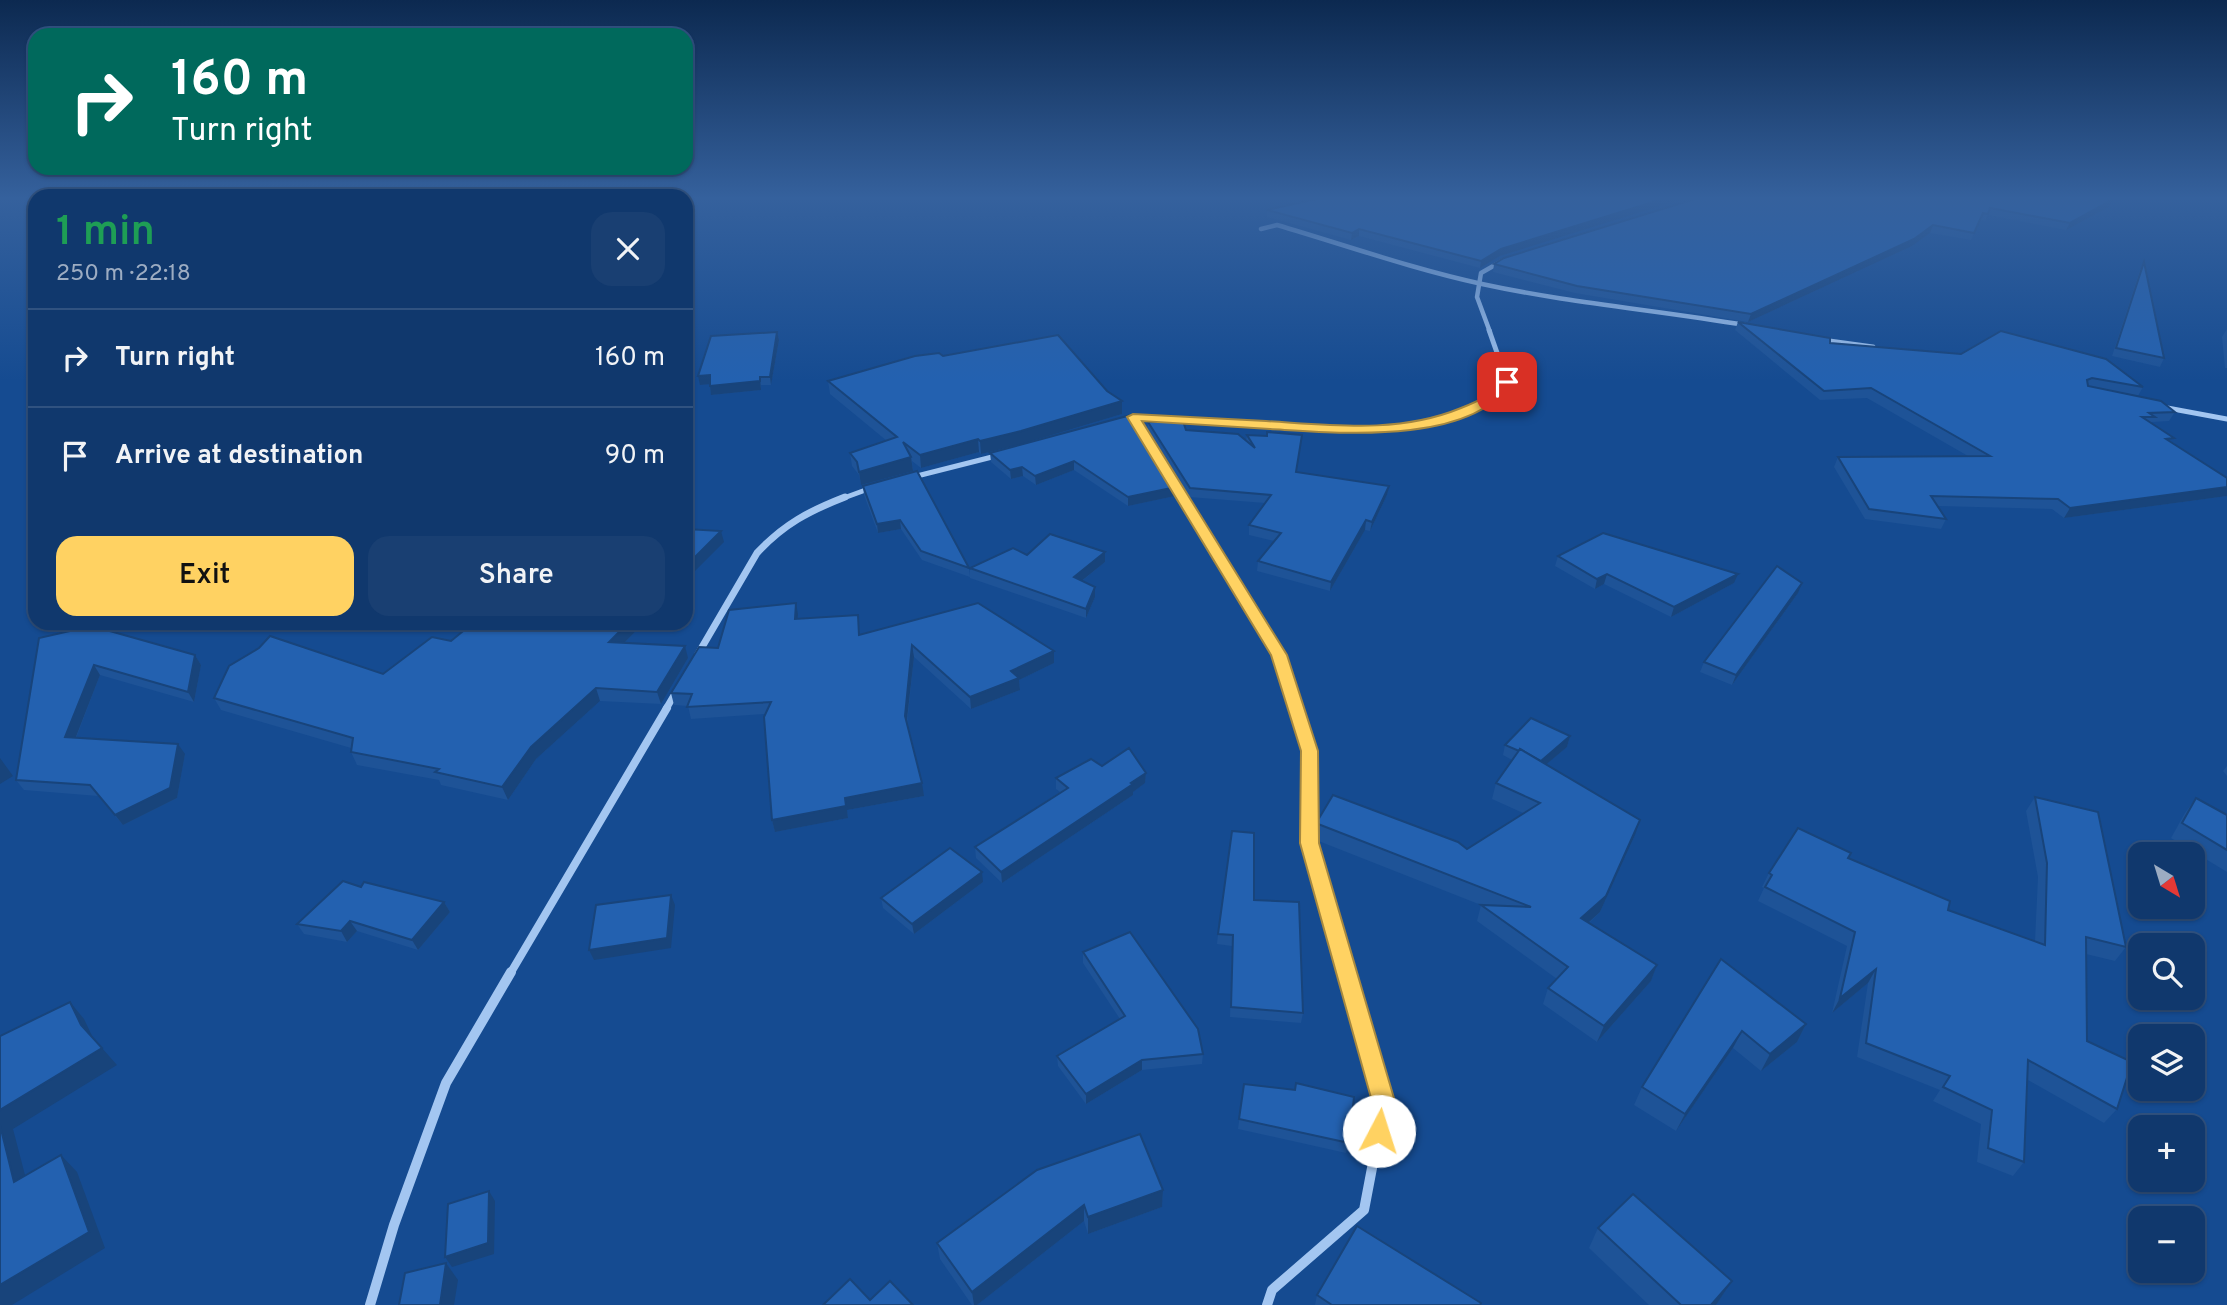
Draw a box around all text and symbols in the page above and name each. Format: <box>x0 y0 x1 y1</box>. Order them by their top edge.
text: 160 m <box>171 51 308 113</box>
icon: right <box>56 56 147 147</box>
text: Turn right <box>171 112 313 152</box>
text: 1 min <box>56 207 155 260</box>
button: close <box>591 212 665 286</box>
text: 250 m · 22:18 <box>56 260 191 289</box>
icon: right <box>56 339 94 377</box>
text: Turn right <box>115 342 235 375</box>
text: 160 m <box>595 342 665 375</box>
pin <box>1477 352 1537 412</box>
icon: arrive <box>1488 363 1526 401</box>
icon: arrive <box>56 437 94 475</box>
text: Arrive at destination <box>115 440 363 473</box>
text: 90 m <box>605 440 665 473</box>
button: Exit <box>56 536 354 616</box>
button: Share <box>368 536 665 616</box>
north arrow <box>2128 842 2205 919</box>
map controls <box>2128 842 2205 1283</box>
button: search <box>2128 933 2205 1010</box>
button: layers <box>2128 1024 2205 1101</box>
position arrow <box>1342 1094 1416 1168</box>
button: + <box>2128 1115 2205 1192</box>
button: − <box>2128 1206 2205 1283</box>

